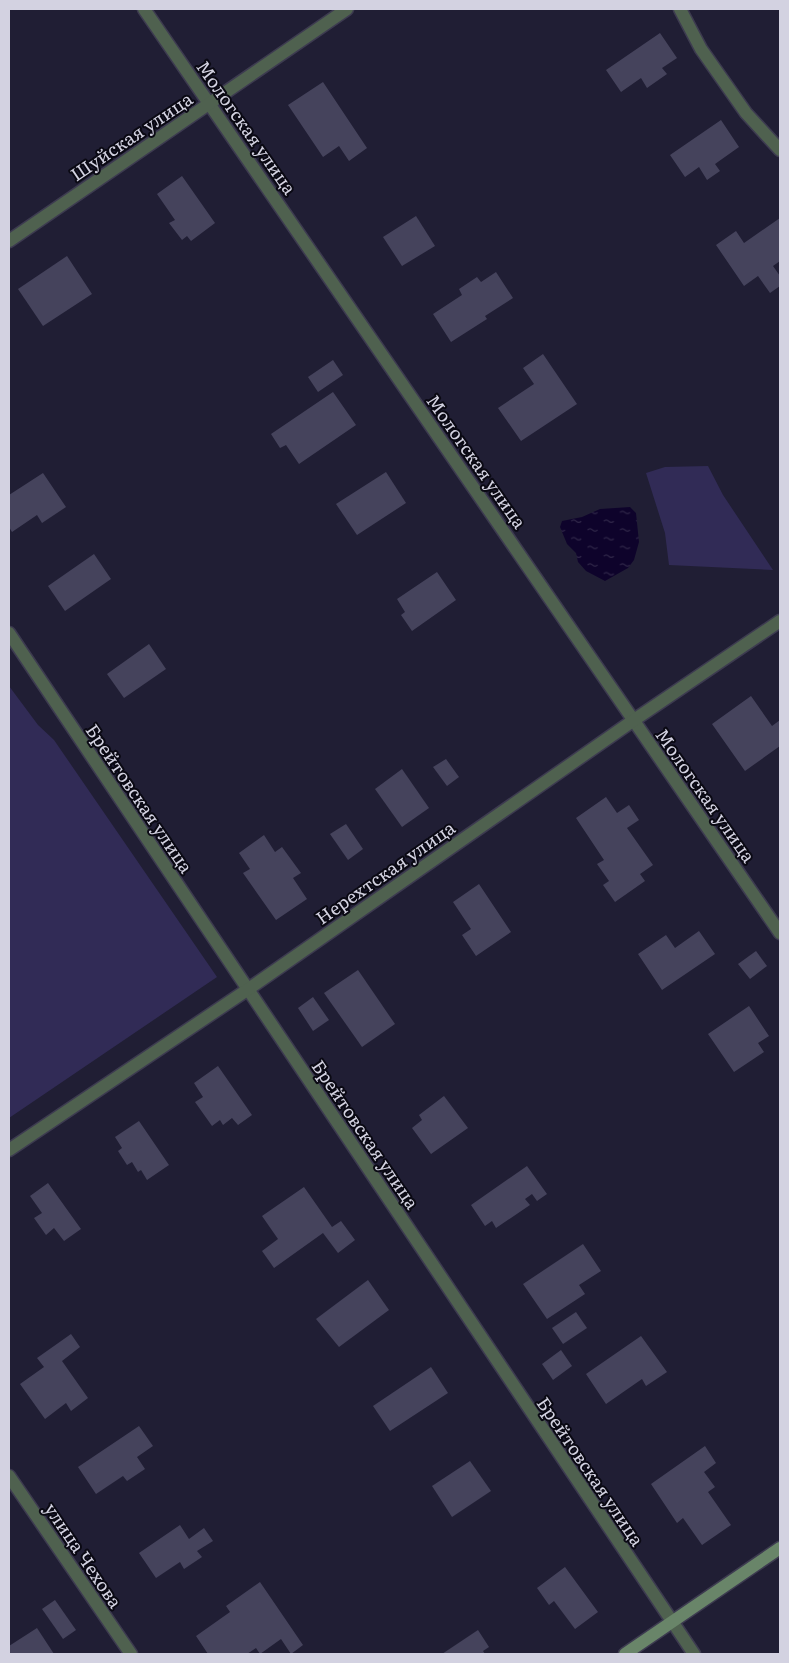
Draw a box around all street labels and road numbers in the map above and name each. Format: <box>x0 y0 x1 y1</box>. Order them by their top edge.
street label: Мологская улица <box>191 54 304 200</box>
street label: Шуйская улица <box>64 85 198 187</box>
street label: Мологская улица <box>421 388 534 534</box>
street label: Брейтовская улица <box>80 718 200 878</box>
street label: Мологская улица <box>650 722 763 868</box>
street label: Нерехтская улица <box>310 814 460 930</box>
street label: Брейтовская улица <box>306 1054 426 1214</box>
street label: Брейтовская улица <box>531 1391 651 1551</box>
street label: улица Чехова <box>39 1497 130 1613</box>

